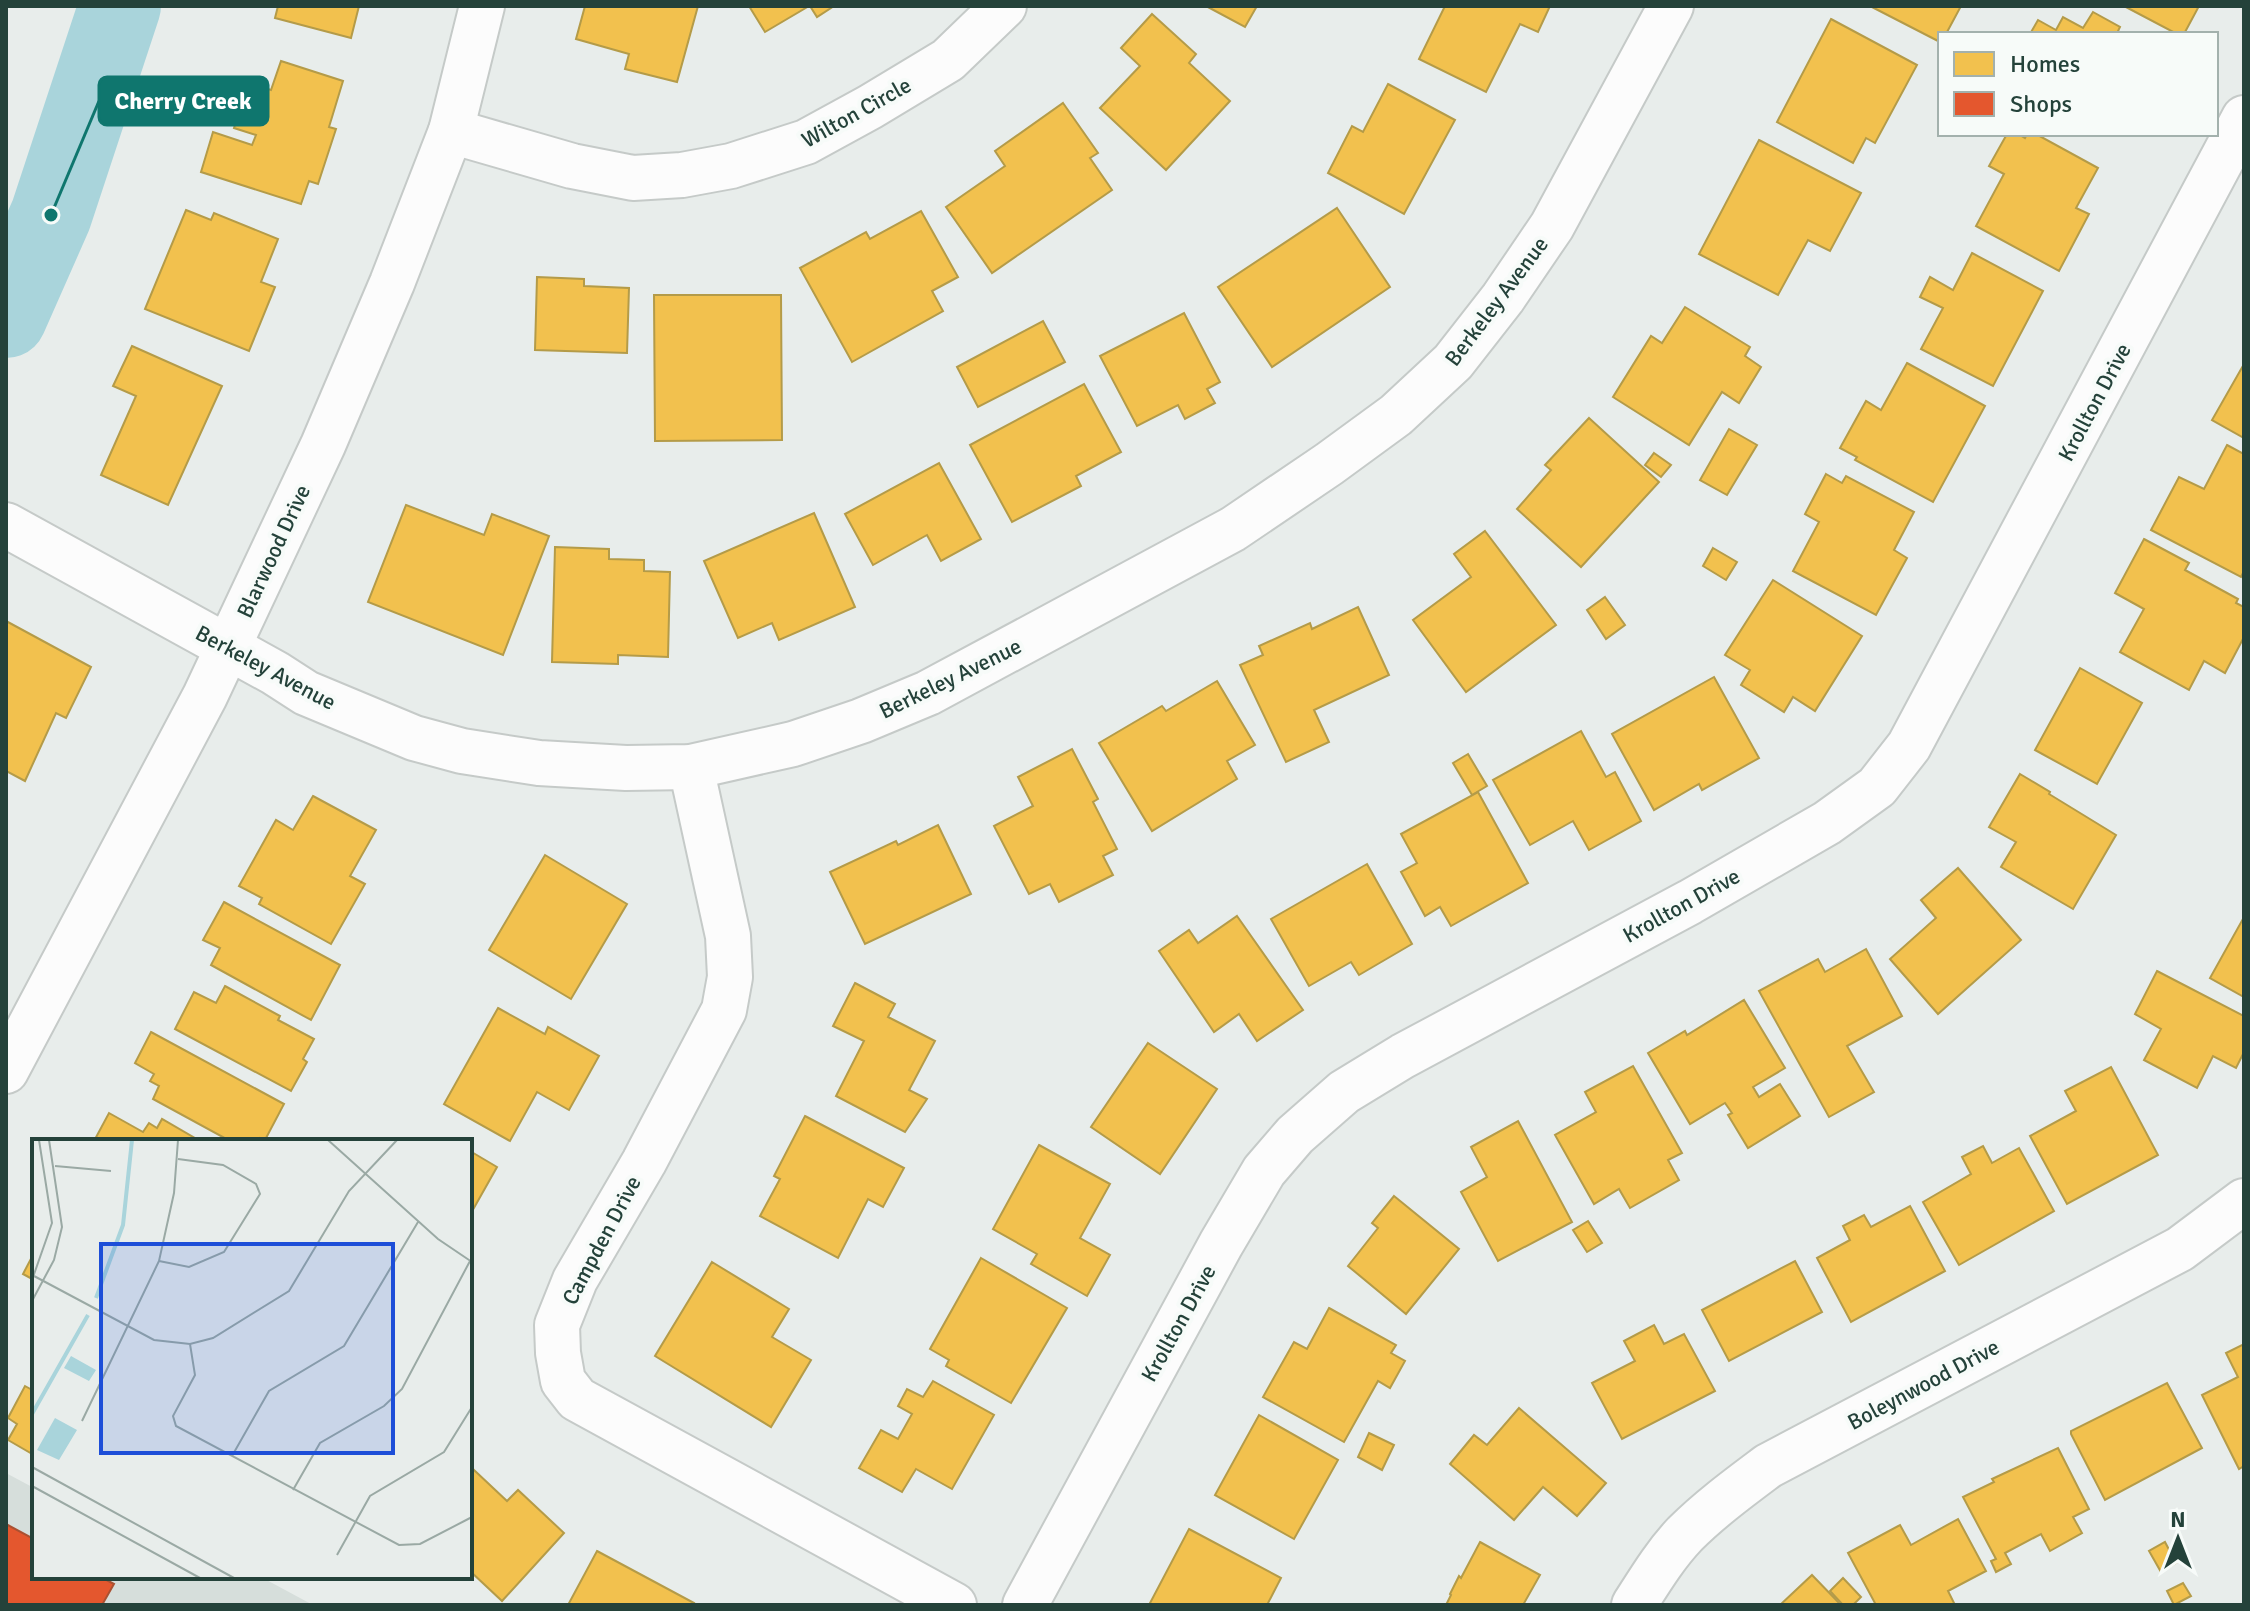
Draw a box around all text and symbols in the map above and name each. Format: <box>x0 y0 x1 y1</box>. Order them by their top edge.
legend <box>1938 32 2218 136</box>
text: Homes <box>2010 49 2080 79</box>
street label: Wilton Circle <box>797 71 916 154</box>
callout: Cherry Creek <box>99 77 268 125</box>
text: Cherry Creek <box>115 86 252 116</box>
text: Shops <box>2010 89 2072 119</box>
street label: Berkeley Avenue <box>1439 231 1554 371</box>
street label: Krollton Drive <box>2052 339 2137 466</box>
street label: Blarwood Drive <box>231 480 316 622</box>
street label: Berkeley Avenue <box>191 619 341 716</box>
street label: Berkeley Avenue <box>875 632 1026 725</box>
street label: Krollton Drive <box>1618 862 1744 949</box>
inset map <box>32 1139 472 1579</box>
street label: Campden Drive <box>556 1171 647 1309</box>
street label: Krollton Drive <box>1135 1260 1222 1386</box>
street label: Boleynwood Drive <box>1843 1333 2004 1436</box>
north arrow <box>2138 1499 2218 1579</box>
text: N <box>2170 1506 2186 1533</box>

